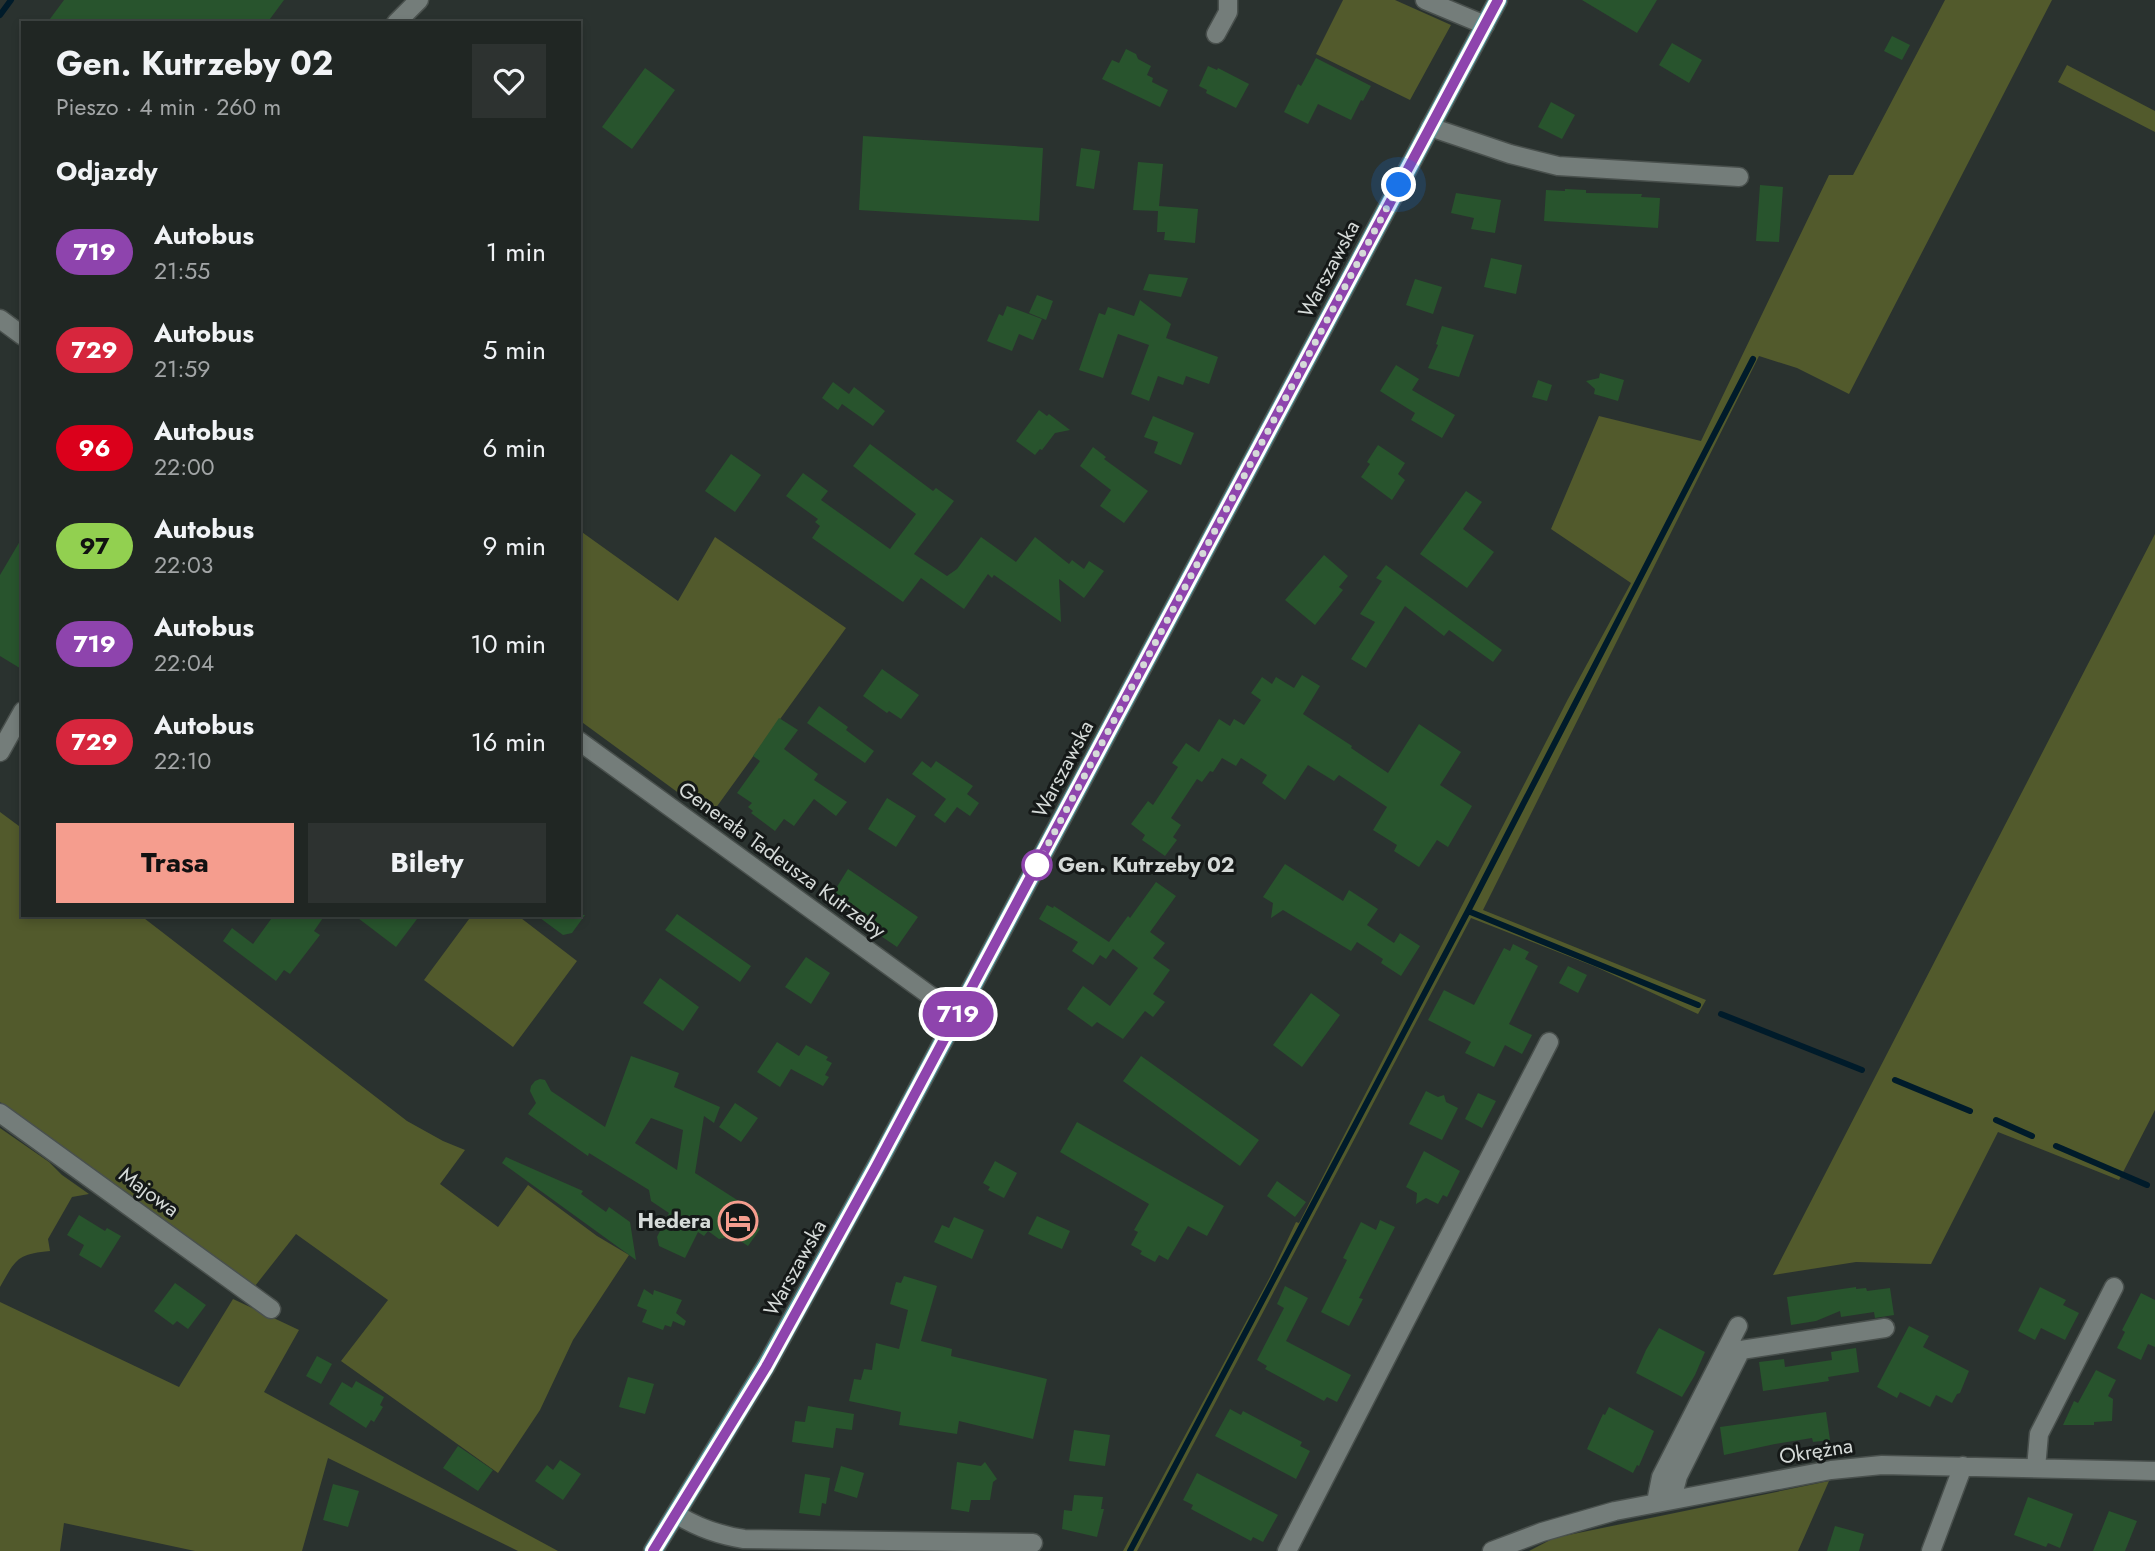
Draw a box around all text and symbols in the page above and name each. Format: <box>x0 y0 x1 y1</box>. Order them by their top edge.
text: Gen. Kutrzeby 02 <box>56 40 333 87</box>
button: heart <box>472 44 546 118</box>
text: Pieszo · 4 min · 260 m <box>56 90 281 124</box>
text: Odjazdy <box>56 152 158 190</box>
your location <box>1381 167 1416 202</box>
street label: Warszawska <box>1291 215 1367 323</box>
text: Autobus <box>154 216 254 254</box>
text: 1 min <box>486 233 546 271</box>
text: 719 <box>73 234 116 269</box>
text: 21:55 <box>154 254 210 288</box>
text: Autobus <box>154 314 254 352</box>
text: 5 min <box>483 331 546 369</box>
text: 729 <box>71 332 118 367</box>
text: 21:59 <box>154 352 211 386</box>
text: Autobus <box>154 412 254 450</box>
text: 6 min <box>483 429 546 467</box>
text: 96 <box>78 430 111 465</box>
text: 22:00 <box>154 450 215 484</box>
text: Autobus <box>154 510 254 548</box>
text: 9 min <box>483 527 546 565</box>
text: 97 <box>80 528 109 563</box>
text: 22:03 <box>154 548 213 582</box>
text: Autobus <box>154 608 254 646</box>
text: 10 min <box>470 625 546 663</box>
text: 719 <box>73 626 116 661</box>
text: 22:04 <box>154 646 214 680</box>
text: Autobus <box>154 706 254 744</box>
street label: Warszawska <box>1025 715 1101 823</box>
text: 16 min <box>471 723 546 761</box>
text: 729 <box>71 724 118 759</box>
text: 22:10 <box>154 744 211 778</box>
street label: Generała Tadeusza Kutrzeby <box>672 774 892 946</box>
button: Trasa <box>56 823 294 903</box>
button: Bilety <box>308 823 546 903</box>
marker: Gen. Kutrzeby 02 <box>1022 850 1052 880</box>
place label: Gen. Kutrzeby 02 <box>1058 850 1235 880</box>
line badge: 719 <box>918 991 998 1037</box>
text: 719 <box>937 996 979 1031</box>
street label: Majowa <box>113 1160 185 1224</box>
hotel icon: Hedera <box>717 1200 759 1242</box>
place label: Hedera <box>638 1206 711 1236</box>
street label: Warszawska <box>756 1214 834 1322</box>
street label: Okrężna <box>1777 1430 1855 1472</box>

